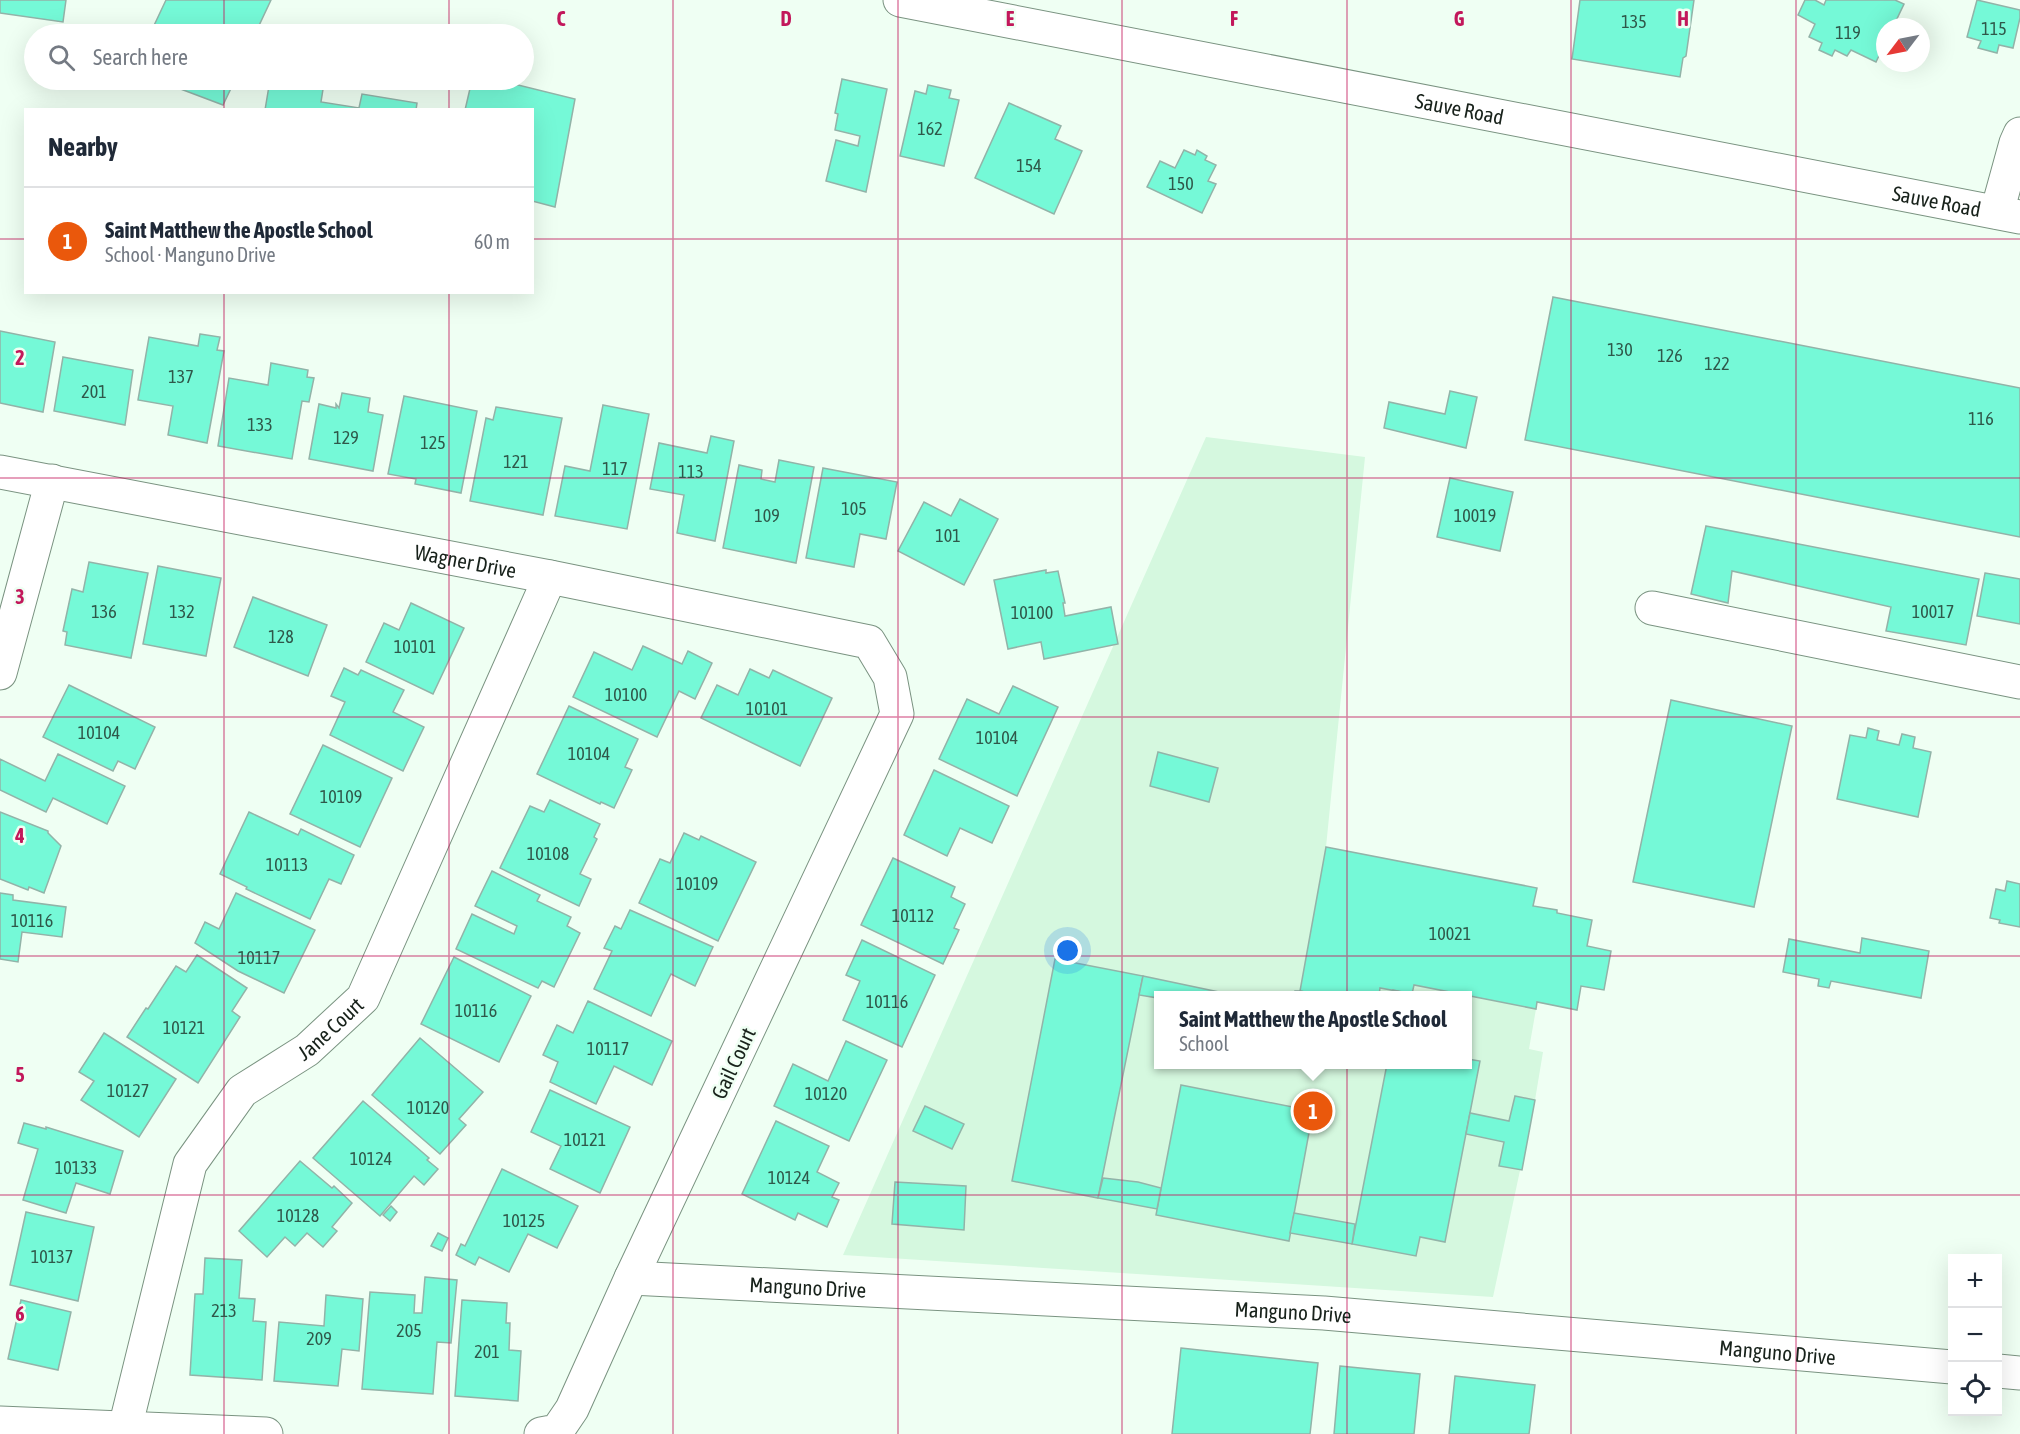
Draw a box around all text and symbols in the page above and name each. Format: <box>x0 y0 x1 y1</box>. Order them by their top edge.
text: C <box>557 7 566 30</box>
text: D <box>780 7 792 30</box>
text: E <box>1006 7 1015 30</box>
text: F <box>1230 7 1238 30</box>
text: G <box>1454 7 1465 30</box>
text: H <box>1677 7 1689 30</box>
house number: 135 <box>1621 11 1647 32</box>
north arrow <box>1876 18 1930 72</box>
house number: 115 <box>1981 18 2007 39</box>
house number: 119 <box>1835 22 1861 43</box>
search box <box>24 24 534 90</box>
icon: search <box>45 41 78 74</box>
text: Search here <box>93 44 188 70</box>
street label: Sauve Road <box>1413 88 1506 129</box>
house number: 162 <box>917 118 943 139</box>
text: Nearby <box>48 132 118 162</box>
house number: 154 <box>1016 155 1042 176</box>
house number: 150 <box>1168 173 1194 194</box>
street label: Sauve Road <box>1890 181 1983 221</box>
text: Saint Matthew the Apostle School <box>105 217 373 243</box>
text: 1 <box>63 230 72 253</box>
text: 60 m <box>474 230 510 253</box>
text: School · Manguno Drive <box>105 243 276 266</box>
house number: 130 <box>1607 339 1633 360</box>
house number: 126 <box>1657 345 1683 366</box>
text: 2 <box>15 346 25 369</box>
house number: 122 <box>1704 353 1730 374</box>
house number: 137 <box>168 366 194 387</box>
house number: 201 <box>81 381 107 402</box>
house number: 116 <box>1968 408 1994 429</box>
house number: 133 <box>247 414 273 435</box>
house number: 129 <box>333 427 359 448</box>
house number: 125 <box>420 432 446 453</box>
house number: 121 <box>503 451 529 472</box>
house number: 117 <box>602 458 628 479</box>
house number: 113 <box>678 461 704 482</box>
house number: 105 <box>841 498 867 519</box>
house number: 109 <box>754 505 780 526</box>
house number: 10019 <box>1454 505 1496 526</box>
house number: 101 <box>935 525 961 546</box>
street label: Wagner Drive <box>413 539 518 582</box>
text: 3 <box>15 585 25 608</box>
house number: 136 <box>91 601 117 622</box>
house number: 132 <box>169 601 195 622</box>
house number: 10017 <box>1912 601 1954 622</box>
house number: 10100 <box>1011 602 1053 623</box>
house number: 128 <box>268 626 294 647</box>
house number: 10101 <box>394 636 436 657</box>
house number: 10100 <box>605 684 647 705</box>
house number: 10101 <box>746 698 788 719</box>
house number: 10104 <box>78 722 120 743</box>
house number: 10104 <box>976 727 1018 748</box>
house number: 10104 <box>568 743 610 764</box>
house number: 10109 <box>320 786 362 807</box>
text: 4 <box>14 824 25 847</box>
house number: 10108 <box>527 843 569 864</box>
house number: 10113 <box>266 854 308 875</box>
house number: 10109 <box>676 873 718 894</box>
house number: 10112 <box>892 905 934 926</box>
house number: 10116 <box>11 910 53 931</box>
house number: 10021 <box>1429 923 1471 944</box>
your location <box>1053 936 1082 965</box>
house number: 10117 <box>238 947 280 968</box>
house number: 10116 <box>866 991 908 1012</box>
popup <box>1154 991 1472 1069</box>
street label: Jane Court <box>293 992 368 1065</box>
house number: 10116 <box>455 1000 497 1021</box>
text: Saint Matthew the Apostle School <box>1179 1006 1447 1032</box>
house number: 10121 <box>163 1017 205 1038</box>
street label: Gail Court <box>706 1024 760 1102</box>
text: School <box>1179 1032 1229 1055</box>
house number: 10117 <box>587 1038 629 1059</box>
text: 5 <box>15 1063 25 1086</box>
house number: 10127 <box>107 1080 149 1101</box>
house number: 10120 <box>805 1083 847 1104</box>
pin: 1 <box>1294 1088 1332 1134</box>
house number: 10120 <box>407 1097 449 1118</box>
house number: 10121 <box>564 1129 606 1150</box>
house number: 10124 <box>350 1148 392 1169</box>
house number: 10133 <box>55 1157 97 1178</box>
house number: 10124 <box>768 1167 810 1188</box>
house number: 10128 <box>277 1205 319 1226</box>
house number: 10125 <box>503 1210 545 1231</box>
house number: 10137 <box>31 1246 73 1267</box>
map controls <box>1948 1254 2002 1416</box>
button: + <box>1948 1254 2002 1308</box>
street label: Manguno Drive <box>749 1272 867 1302</box>
street label: Manguno Drive <box>1234 1297 1353 1327</box>
house number: 213 <box>211 1300 237 1321</box>
text: 6 <box>15 1302 25 1325</box>
button: − <box>1948 1308 2002 1362</box>
house number: 205 <box>396 1320 422 1341</box>
house number: 209 <box>306 1328 332 1349</box>
street label: Manguno Drive <box>1718 1335 1837 1369</box>
house number: 201 <box>474 1341 500 1362</box>
button: locate <box>1948 1362 2002 1416</box>

